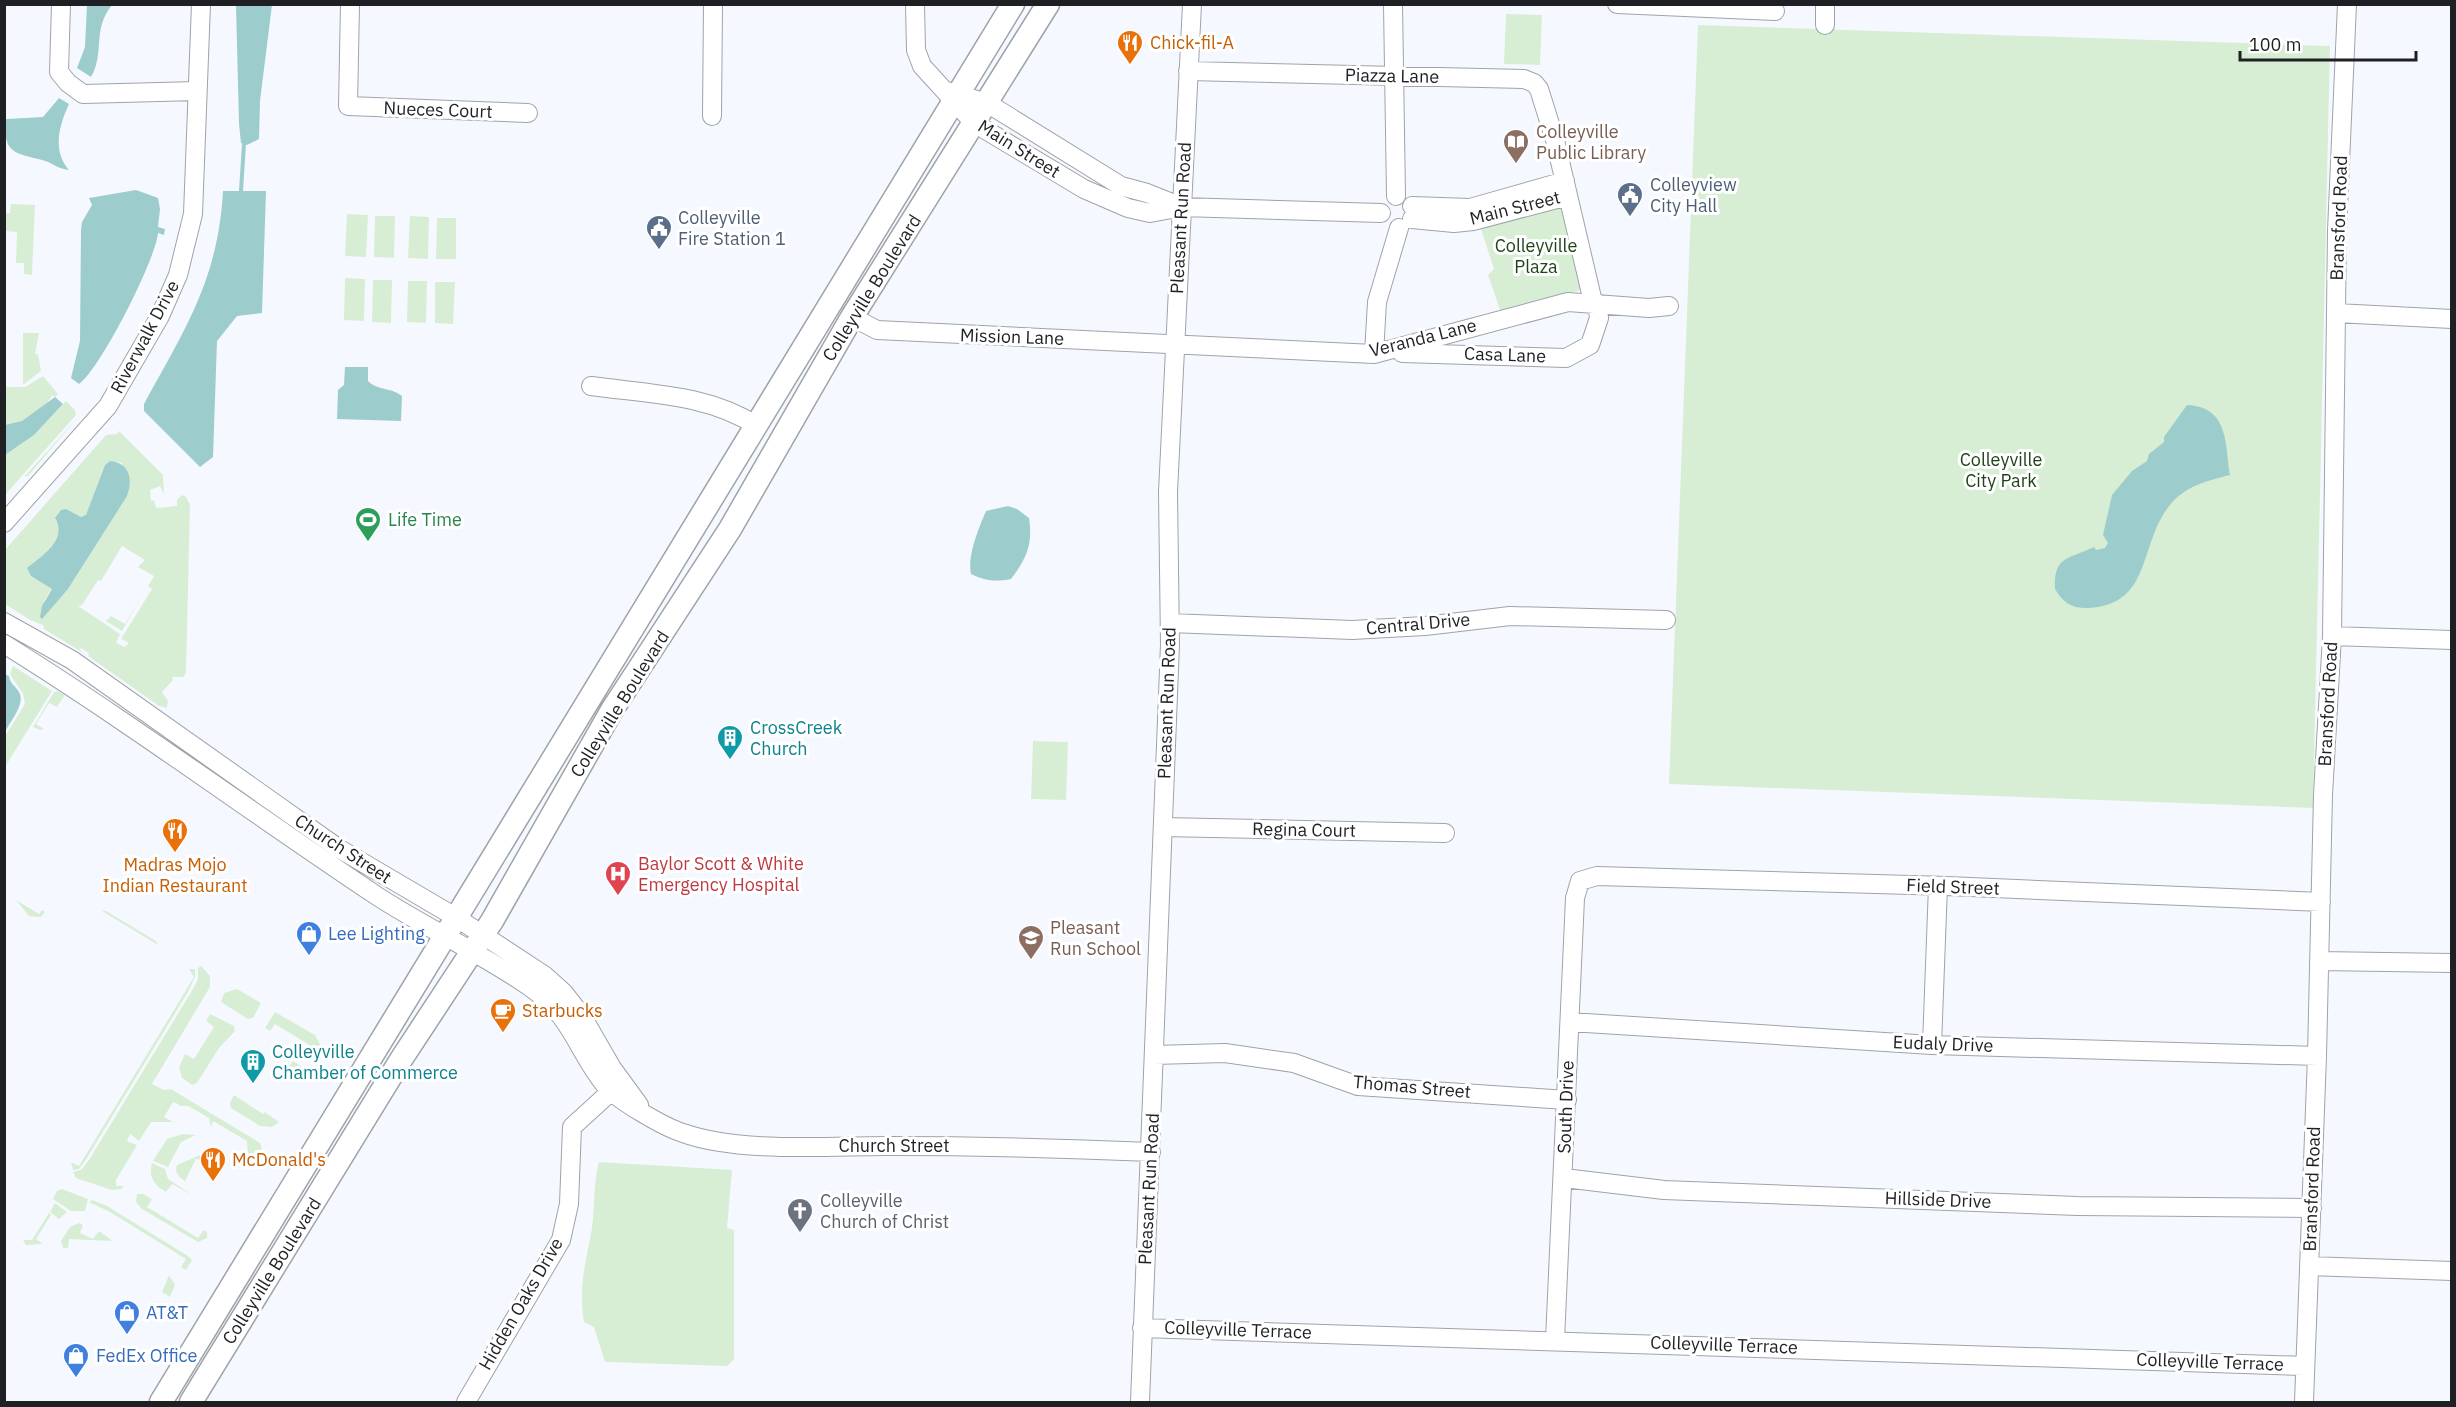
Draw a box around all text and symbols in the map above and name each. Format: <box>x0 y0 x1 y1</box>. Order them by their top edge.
scale bar <box>2240 24 2416 62</box>
restaurant icon: Chick-fil-A <box>1115 28 1145 66</box>
place label: Chick-fil-A <box>1150 31 1235 54</box>
text: 100 m <box>2249 33 2301 56</box>
street label: Piazza Lane <box>1345 63 1439 88</box>
street label: Nueces Court <box>383 96 493 123</box>
street label: Main Street <box>974 114 1065 183</box>
place label: Colleyville Public Library <box>1536 120 1646 164</box>
library icon: Colleyville Public Library <box>1501 127 1531 165</box>
street label: Pleasant Run Road <box>1165 141 1196 295</box>
street label: Bransford Road <box>2325 155 2352 281</box>
place label: Colleyview City Hall <box>1650 173 1737 217</box>
public building icon: Colleyview City Hall <box>1615 180 1645 218</box>
street label: Main Street <box>1467 185 1563 230</box>
place label: Colleyville Fire Station 1 <box>678 206 786 250</box>
street label: Colleyville Boulevard <box>817 210 926 365</box>
public building icon: Colleyville Fire Station 1 <box>644 213 674 251</box>
park label: Colleyville Plaza <box>1495 234 1577 278</box>
street label: Riverwalk Drive <box>105 276 184 397</box>
street label: Veranda Lane <box>1367 313 1479 362</box>
street label: Mission Lane <box>959 323 1065 350</box>
street label: Casa Lane <box>1464 342 1547 367</box>
park label: Colleyville City Park <box>1960 448 2042 492</box>
sports icon: Life Time <box>353 505 383 543</box>
place label: Life Time <box>388 508 462 531</box>
street label: Central Drive <box>1365 607 1471 640</box>
street label: Colleyville Boulevard <box>565 626 674 781</box>
street label: Pleasant Run Road <box>1152 627 1181 779</box>
street label: Bransford Road <box>2313 641 2342 767</box>
place label: CrossCreek Church <box>750 716 843 760</box>
building icon: CrossCreek Church <box>715 723 745 761</box>
street label: Church Street <box>290 809 396 888</box>
restaurant icon: Madras Mojo Indian Restaurant <box>160 816 190 854</box>
street label: Regina Court <box>1252 817 1356 842</box>
place label: Baylor Scott & White Emergency Hospital <box>638 852 804 896</box>
place label: Madras Mojo Indian Restaurant <box>102 853 248 897</box>
hospital icon: Baylor Scott & White Emergency Hospital <box>603 859 633 897</box>
street label: Field Street <box>1906 873 2000 900</box>
place label: Pleasant Run School <box>1050 916 1141 960</box>
shop icon: Lee Lighting <box>294 919 324 957</box>
place label: Lee Lighting <box>328 922 425 945</box>
school or university icon: Pleasant Run School <box>1016 923 1046 961</box>
cafe icon: Starbucks <box>488 996 518 1034</box>
place label: Starbucks <box>522 999 603 1022</box>
street label: Eudaly Drive <box>1892 1030 1994 1057</box>
place label: Colleyville Chamber of Commerce <box>272 1040 458 1084</box>
building icon: Colleyville Chamber of Commerce <box>238 1047 268 1085</box>
street label: South Drive <box>1552 1060 1579 1154</box>
street label: Thomas Street <box>1352 1070 1472 1103</box>
street label: Pleasant Run Road <box>1133 1112 1164 1266</box>
street label: Bransford Road <box>2298 1126 2325 1252</box>
street label: Church Street <box>838 1134 950 1157</box>
restaurant icon: McDonald's <box>198 1145 228 1183</box>
place label: McDonald's <box>232 1148 326 1171</box>
street label: Hillside Drive <box>1884 1186 1992 1213</box>
place label: Colleyville Church of Christ <box>820 1189 949 1233</box>
street label: Colleyville Boulevard <box>217 1193 326 1348</box>
church icon: Colleyville Church of Christ <box>785 1196 815 1234</box>
street label: Hidden Oaks Drive <box>473 1233 568 1374</box>
shop icon: AT&T <box>112 1298 142 1336</box>
place label: AT&T <box>146 1301 188 1324</box>
street label: Colleyville Terrace <box>1164 1315 1312 1344</box>
street label: Colleyville Terrace <box>1650 1330 1798 1359</box>
shop icon: FedEx Office <box>61 1341 91 1379</box>
place label: FedEx Office <box>96 1344 198 1367</box>
street label: Colleyville Terrace <box>2136 1347 2284 1376</box>

